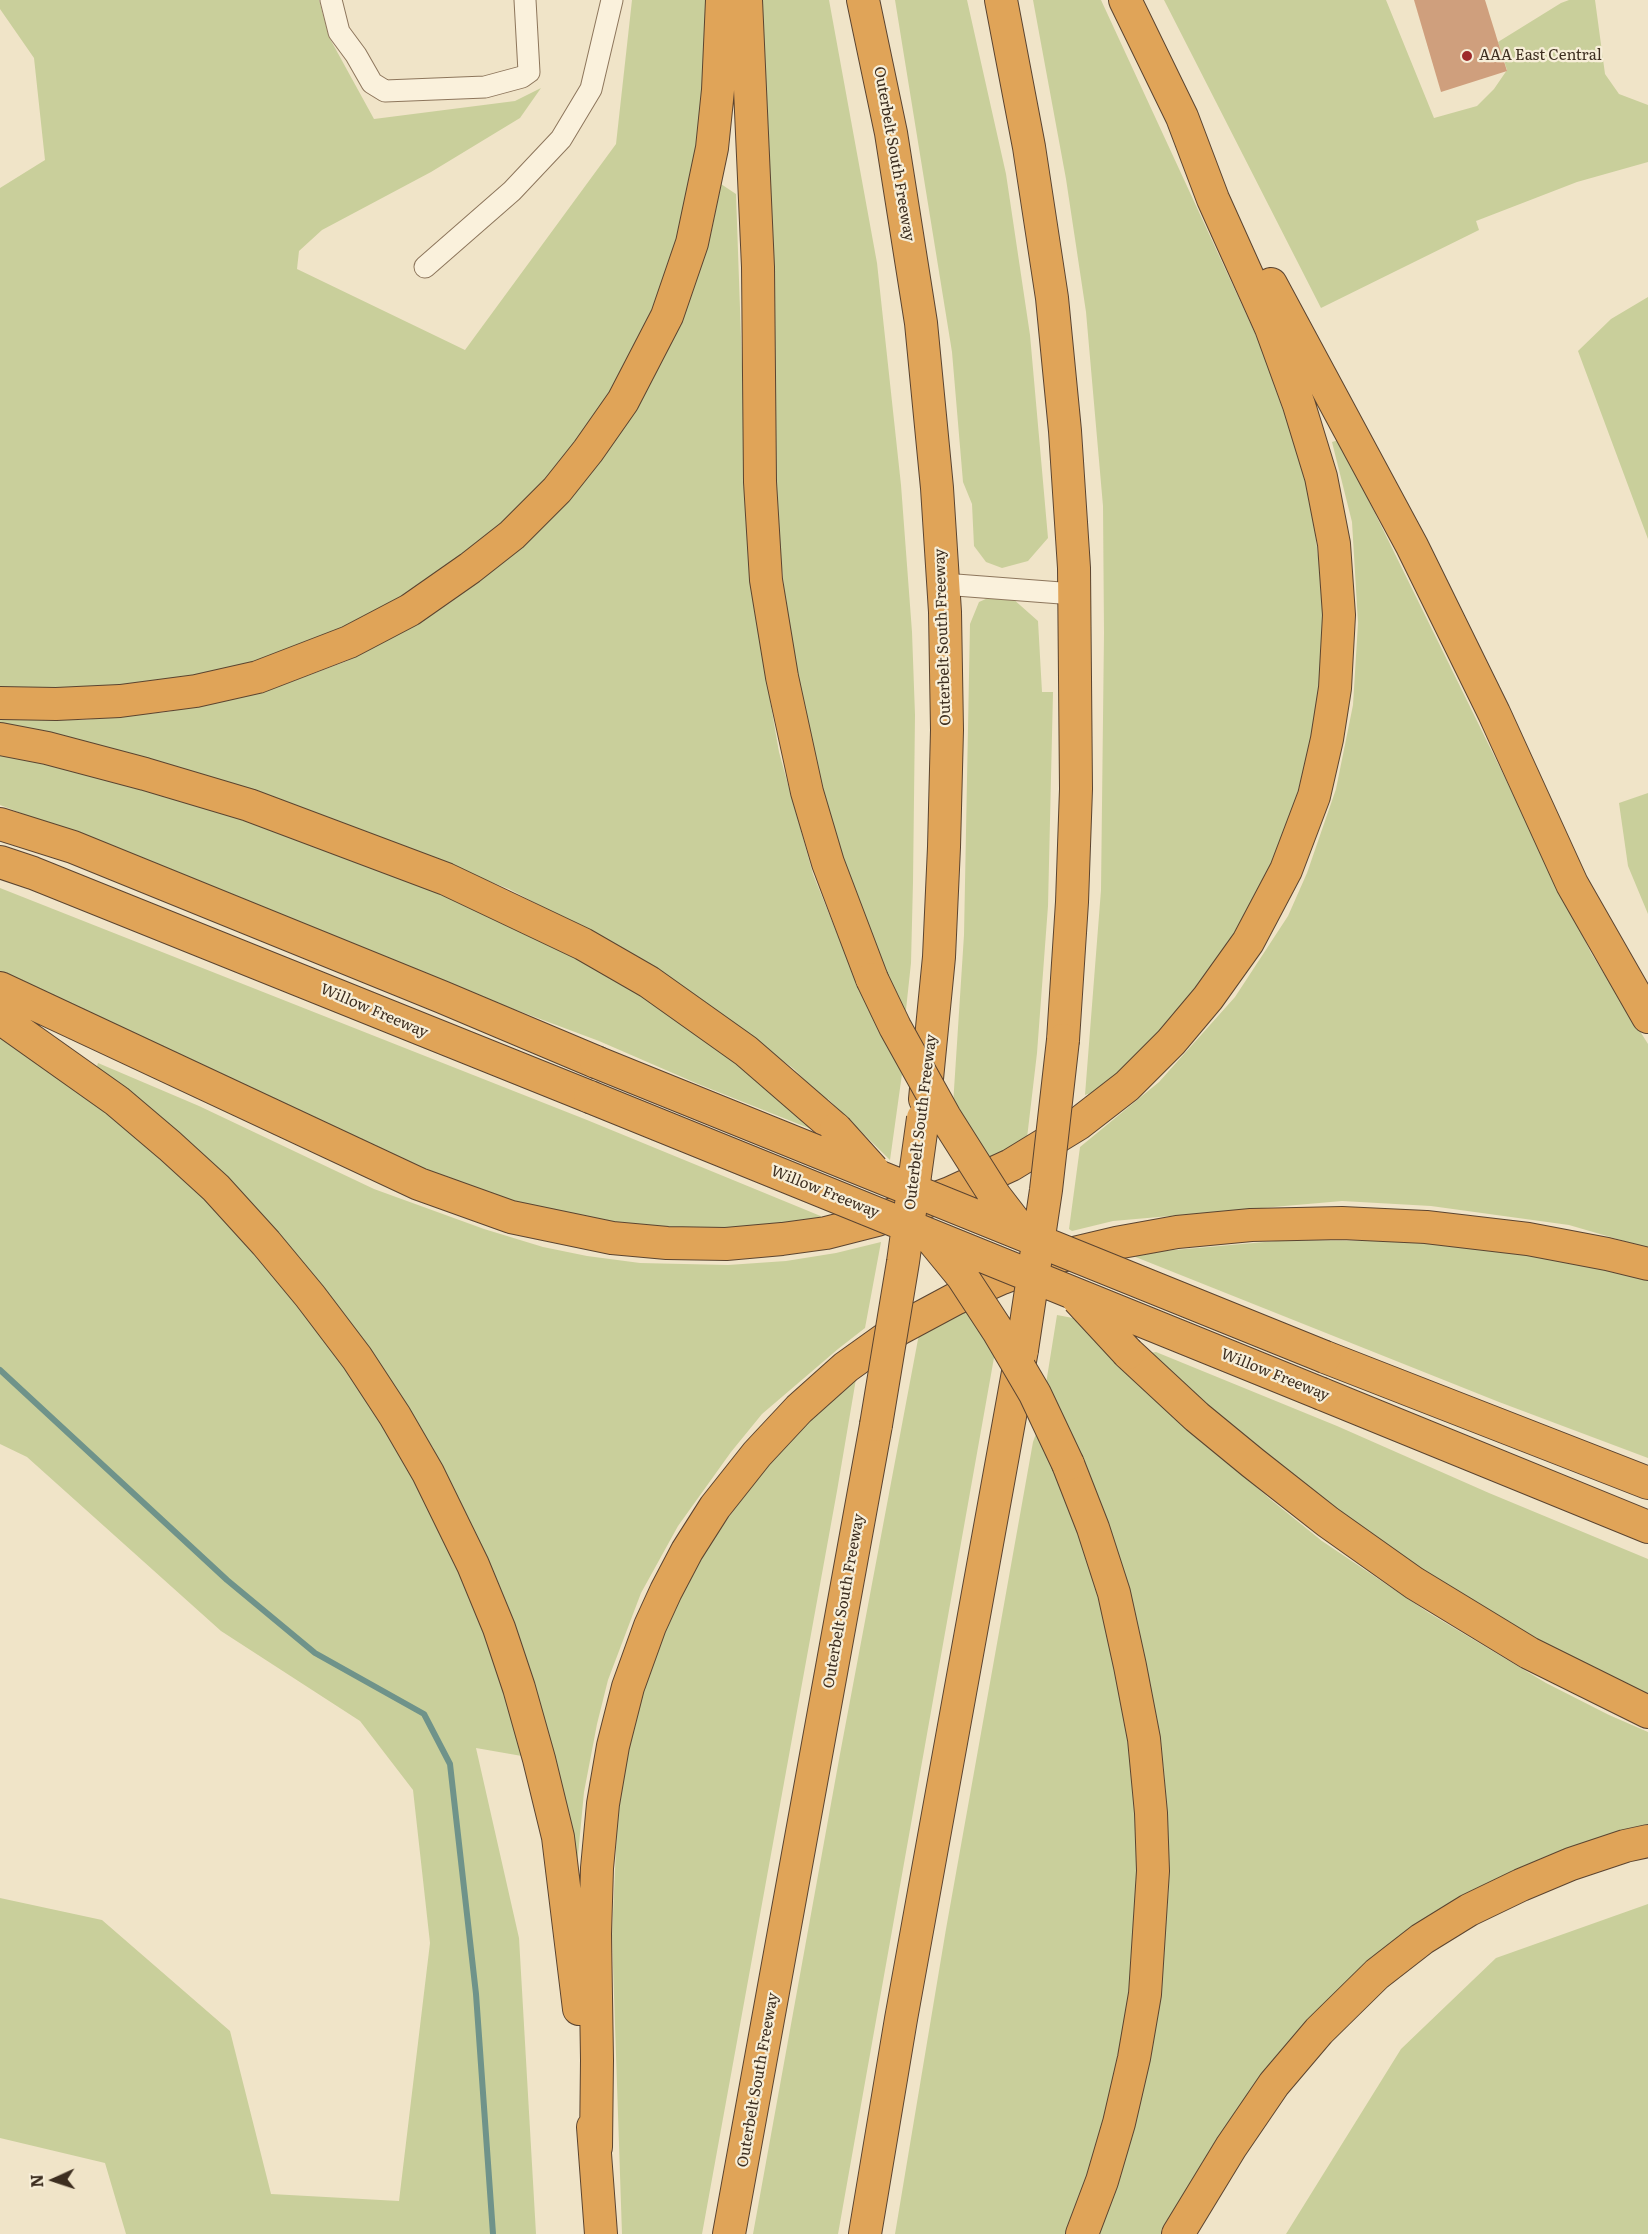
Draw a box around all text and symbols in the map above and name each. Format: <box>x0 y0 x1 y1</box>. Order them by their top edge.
place label: AAA East Central <box>1479 47 1602 65</box>
marker: AAA East Central <box>1460 49 1474 63</box>
street label: Outerbelt South Freeway <box>870 65 918 243</box>
street label: Outerbelt South Freeway <box>931 548 955 726</box>
street label: Willow Freeway <box>317 980 431 1042</box>
street label: Outerbelt South Freeway <box>901 1033 941 1211</box>
street label: Willow Freeway <box>768 1162 882 1222</box>
street label: Willow Freeway <box>1218 1345 1332 1405</box>
street label: Outerbelt South Freeway <box>820 1512 868 1690</box>
street label: Outerbelt South Freeway <box>734 1991 782 2169</box>
north arrow <box>24 2150 84 2210</box>
text: N <box>24 2174 48 2188</box>

